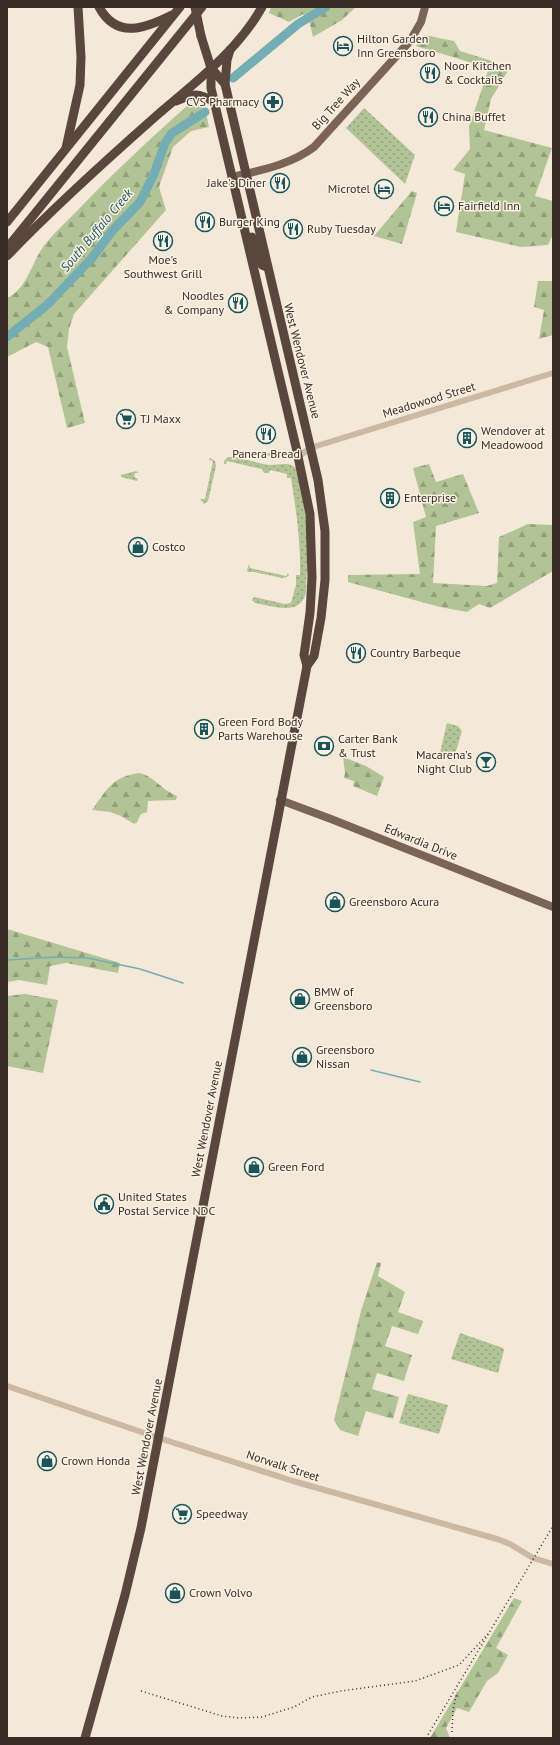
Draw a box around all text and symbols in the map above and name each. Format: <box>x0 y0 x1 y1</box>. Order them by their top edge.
place label: Hilton Garden Inn Greensboro <box>357 31 435 60</box>
hotel icon: Hilton Garden Inn Greensboro <box>332 35 354 57</box>
place label: Noor Kitchen & Cocktails <box>444 58 511 87</box>
restaurant icon: Noor Kitchen & Cocktails <box>419 62 441 84</box>
street label: Big Tree Way <box>308 74 363 133</box>
pharmacy icon: CVS Pharmacy <box>262 91 284 113</box>
place label: CVS Pharmacy <box>186 94 259 109</box>
restaurant icon: China Buffet <box>417 106 439 128</box>
place label: China Buffet <box>442 109 506 124</box>
restaurant icon: Jake's Diner <box>269 172 291 194</box>
place label: Jake's Diner <box>206 175 266 190</box>
hotel icon: Microtel <box>373 178 395 200</box>
place label: Microtel <box>328 181 370 196</box>
water label: South Buffalo Creek <box>57 184 137 276</box>
hotel icon: Fairfield Inn <box>433 195 455 217</box>
place label: Fairfield Inn <box>458 198 520 213</box>
restaurant icon: Burger King <box>194 211 216 233</box>
place label: Burger King <box>219 214 280 229</box>
restaurant icon: Ruby Tuesday <box>282 218 304 240</box>
place label: Ruby Tuesday <box>307 221 376 236</box>
restaurant icon: Moe's Southwest Grill <box>152 230 174 252</box>
place label: Moe's Southwest Grill <box>124 252 203 281</box>
place label: Noodles & Company <box>164 288 224 317</box>
restaurant icon: Noodles & Company <box>227 292 249 314</box>
street label: West Wendover Avenue <box>281 302 324 420</box>
street label: Meadowood Street <box>381 378 477 421</box>
supermarket icon: TJ Maxx <box>115 408 137 430</box>
place label: TJ Maxx <box>140 411 181 426</box>
restaurant icon: Panera Bread <box>255 423 277 445</box>
place label: Wendover at Meadowood <box>481 423 545 452</box>
building icon: Wendover at Meadowood <box>456 427 478 449</box>
place label: Panera Bread <box>232 446 300 461</box>
building icon: Enterprise <box>379 487 401 509</box>
place label: Enterprise <box>404 490 456 505</box>
shop icon: Costco <box>127 536 149 558</box>
place label: Costco <box>152 539 185 554</box>
restaurant icon: Country Barbeque <box>345 642 367 664</box>
place label: Country Barbeque <box>370 645 461 660</box>
place label: Green Ford Body Parts Warehouse <box>218 714 304 743</box>
building icon: Green Ford Body Parts Warehouse <box>193 718 215 740</box>
place label: Carter Bank & Trust <box>338 731 398 760</box>
bank icon: Carter Bank & Trust <box>313 735 335 757</box>
place label: Macarena’s Night Club <box>416 747 472 776</box>
bar icon: Macarena’s Night Club <box>475 751 497 773</box>
street label: Edwardia Drive <box>382 820 460 863</box>
shop icon: Greensboro Acura <box>324 891 346 913</box>
place label: Greensboro Acura <box>349 894 439 909</box>
place label: BMW of Greensboro <box>314 984 373 1013</box>
shop icon: BMW of Greensboro <box>289 988 311 1010</box>
place label: Greensboro Nissan <box>316 1042 375 1071</box>
shop icon: Greensboro Nissan <box>291 1046 313 1068</box>
street label: West Wendover Avenue <box>188 1059 225 1179</box>
shop icon: Green Ford <box>243 1156 265 1178</box>
place label: Green Ford <box>268 1159 324 1174</box>
place label: United States Postal Service NDC <box>118 1189 215 1218</box>
public building icon: United States Postal Service NDC <box>93 1193 115 1215</box>
street label: West Wendover Avenue <box>128 1377 165 1497</box>
street label: Norwalk Street <box>245 1447 322 1484</box>
shop icon: Crown Honda <box>36 1450 58 1472</box>
place label: Crown Honda <box>61 1453 130 1468</box>
supermarket icon: Speedway <box>171 1503 193 1525</box>
place label: Speedway <box>196 1506 248 1521</box>
shop icon: Crown Volvo <box>164 1582 186 1604</box>
place label: Crown Volvo <box>189 1585 252 1600</box>

